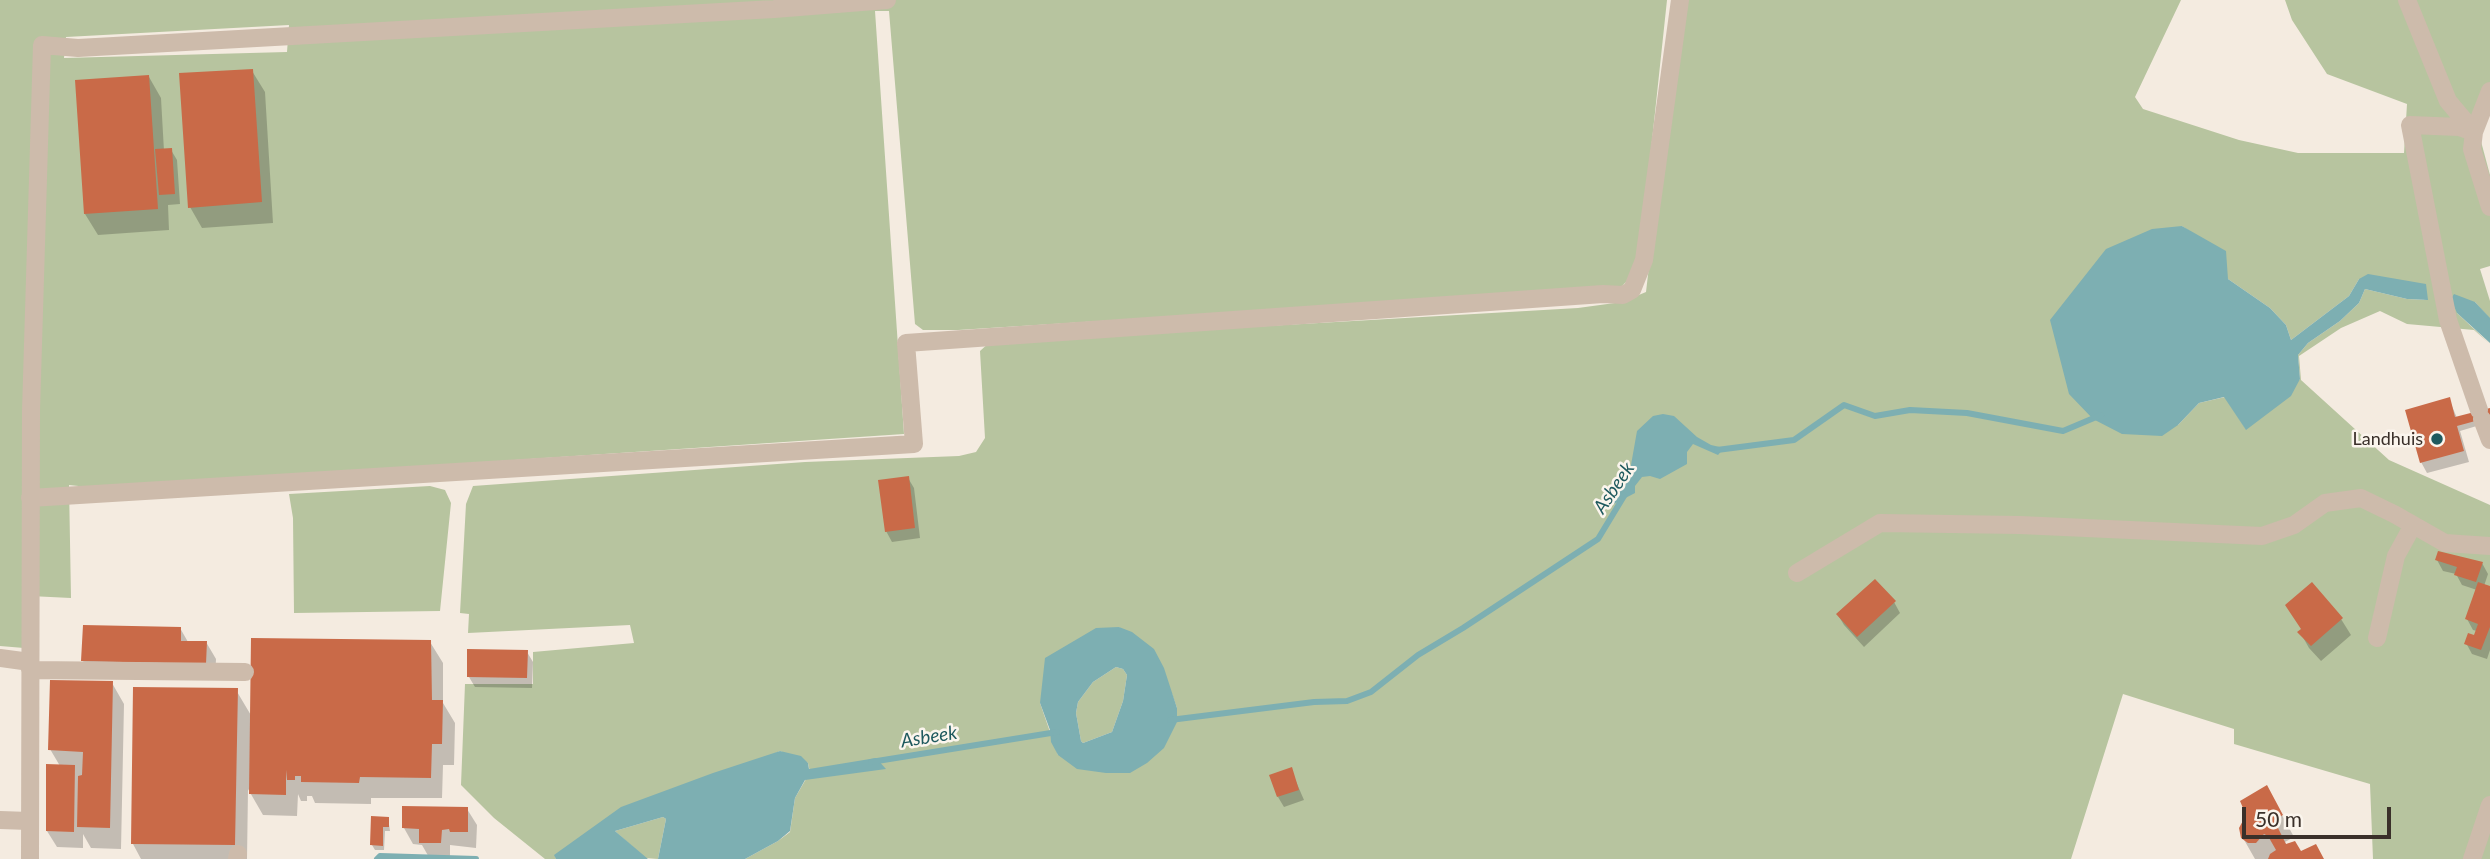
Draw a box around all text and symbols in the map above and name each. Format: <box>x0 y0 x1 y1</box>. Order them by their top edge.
place label: Landhuis <box>2352 428 2423 450</box>
marker: Landhuis <box>2429 431 2445 447</box>
water label: Asbeek <box>1589 458 1639 518</box>
water label: Asbeek <box>899 721 959 753</box>
scale bar <box>2245 792 2394 836</box>
text: 50 m <box>2255 806 2302 831</box>

